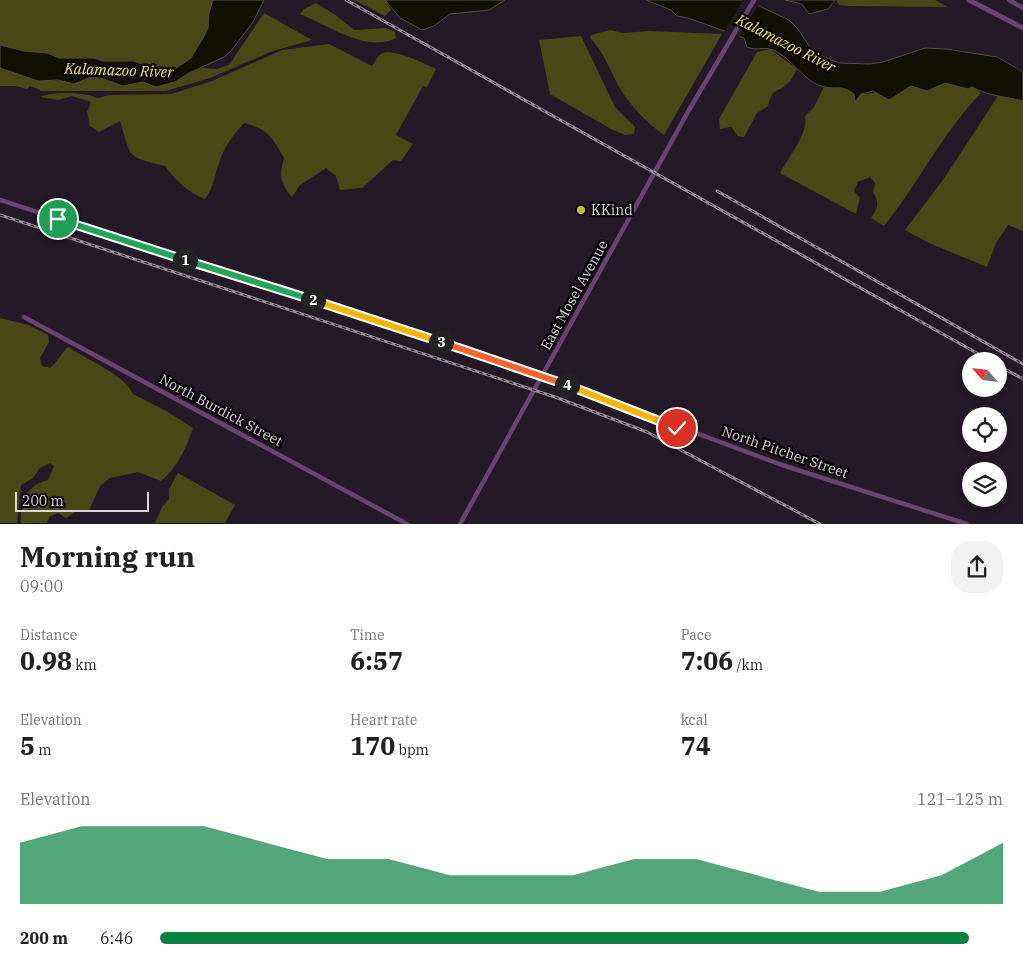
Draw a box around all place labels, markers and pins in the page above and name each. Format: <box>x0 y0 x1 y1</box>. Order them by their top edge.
pin <box>37 198 79 240</box>
place label: KKind <box>591 201 633 219</box>
marker: KKind <box>575 204 587 216</box>
pin: 1 <box>172 248 198 272</box>
pin: 2 <box>300 288 326 312</box>
pin: 3 <box>428 330 454 354</box>
pin: 4 <box>554 372 580 398</box>
pin <box>656 407 698 449</box>

